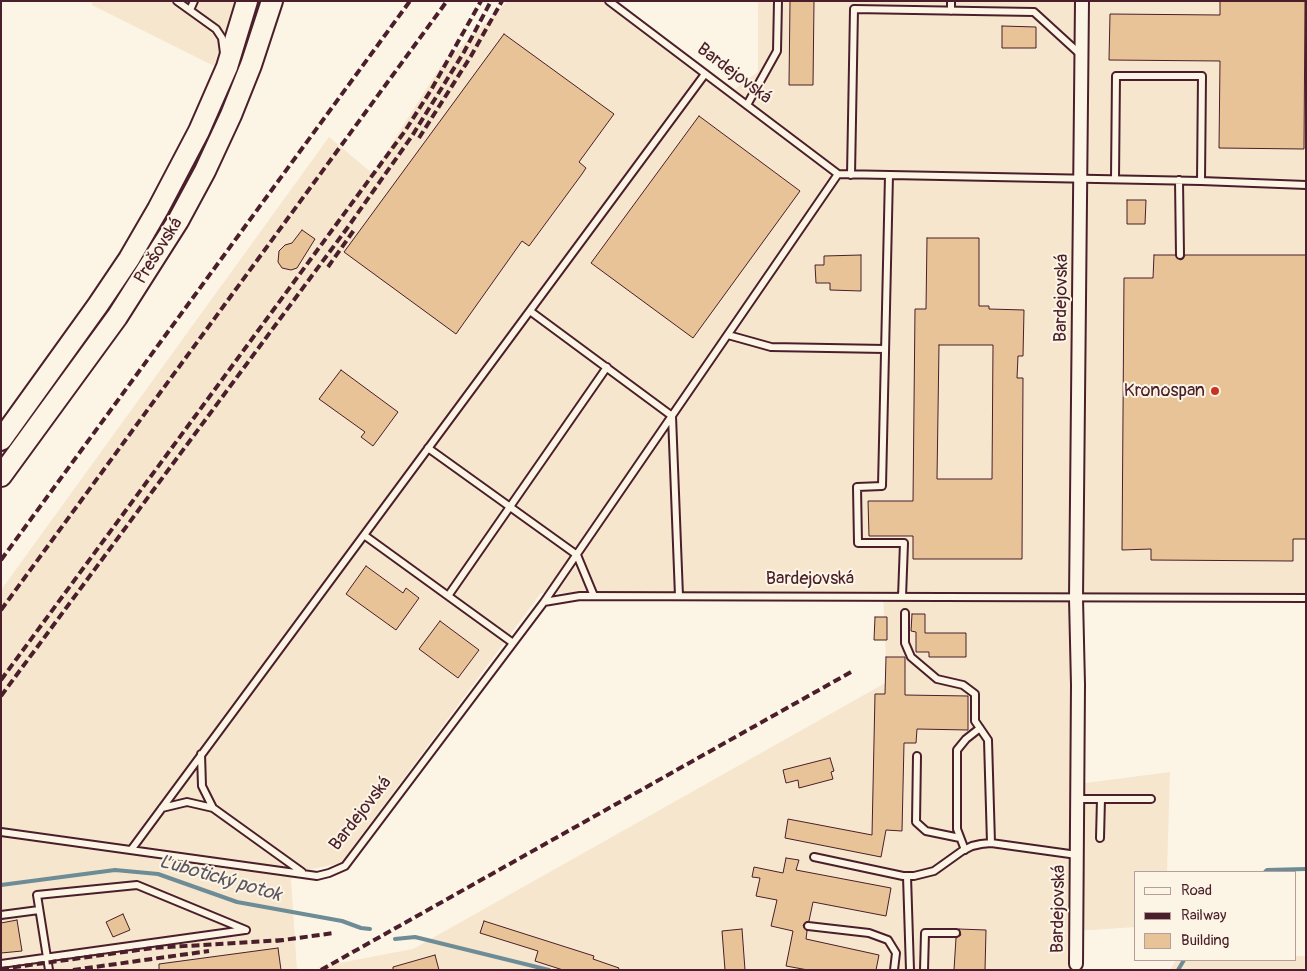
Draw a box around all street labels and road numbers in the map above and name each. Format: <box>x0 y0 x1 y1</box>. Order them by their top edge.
street label: Bardejovská <box>692 39 776 109</box>
street label: Prešovská <box>130 214 188 288</box>
street label: Bardejovská <box>1050 254 1074 342</box>
street label: Bardejovská <box>766 568 854 590</box>
street label: Bardejovská <box>325 773 397 855</box>
street label: Bardejovská <box>1047 865 1071 953</box>

